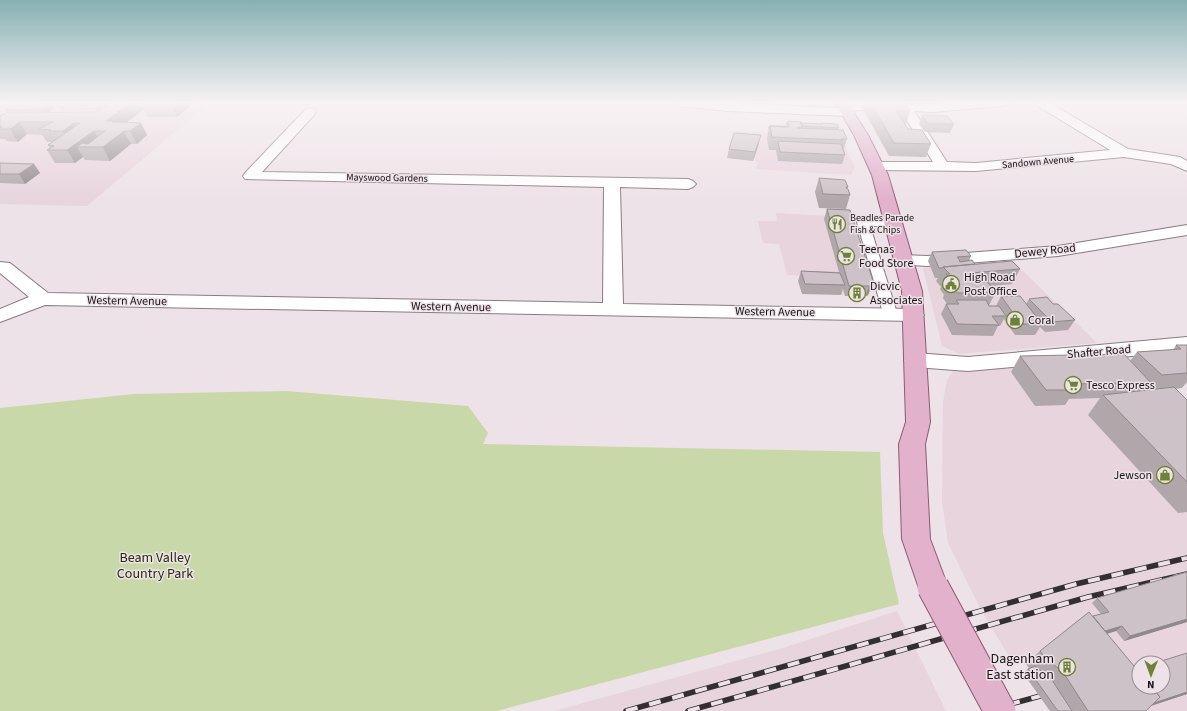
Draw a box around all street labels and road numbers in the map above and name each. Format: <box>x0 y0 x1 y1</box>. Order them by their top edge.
street label: Sandown Avenue <box>1001 152 1075 172</box>
street label: Mayswood Gardens <box>346 170 428 186</box>
street label: Dewey Road <box>1013 239 1077 263</box>
street label: Western Avenue <box>87 292 167 310</box>
street label: Western Avenue <box>411 298 491 316</box>
street label: Western Avenue <box>735 303 815 321</box>
street label: Shafter Road <box>1066 341 1132 363</box>

